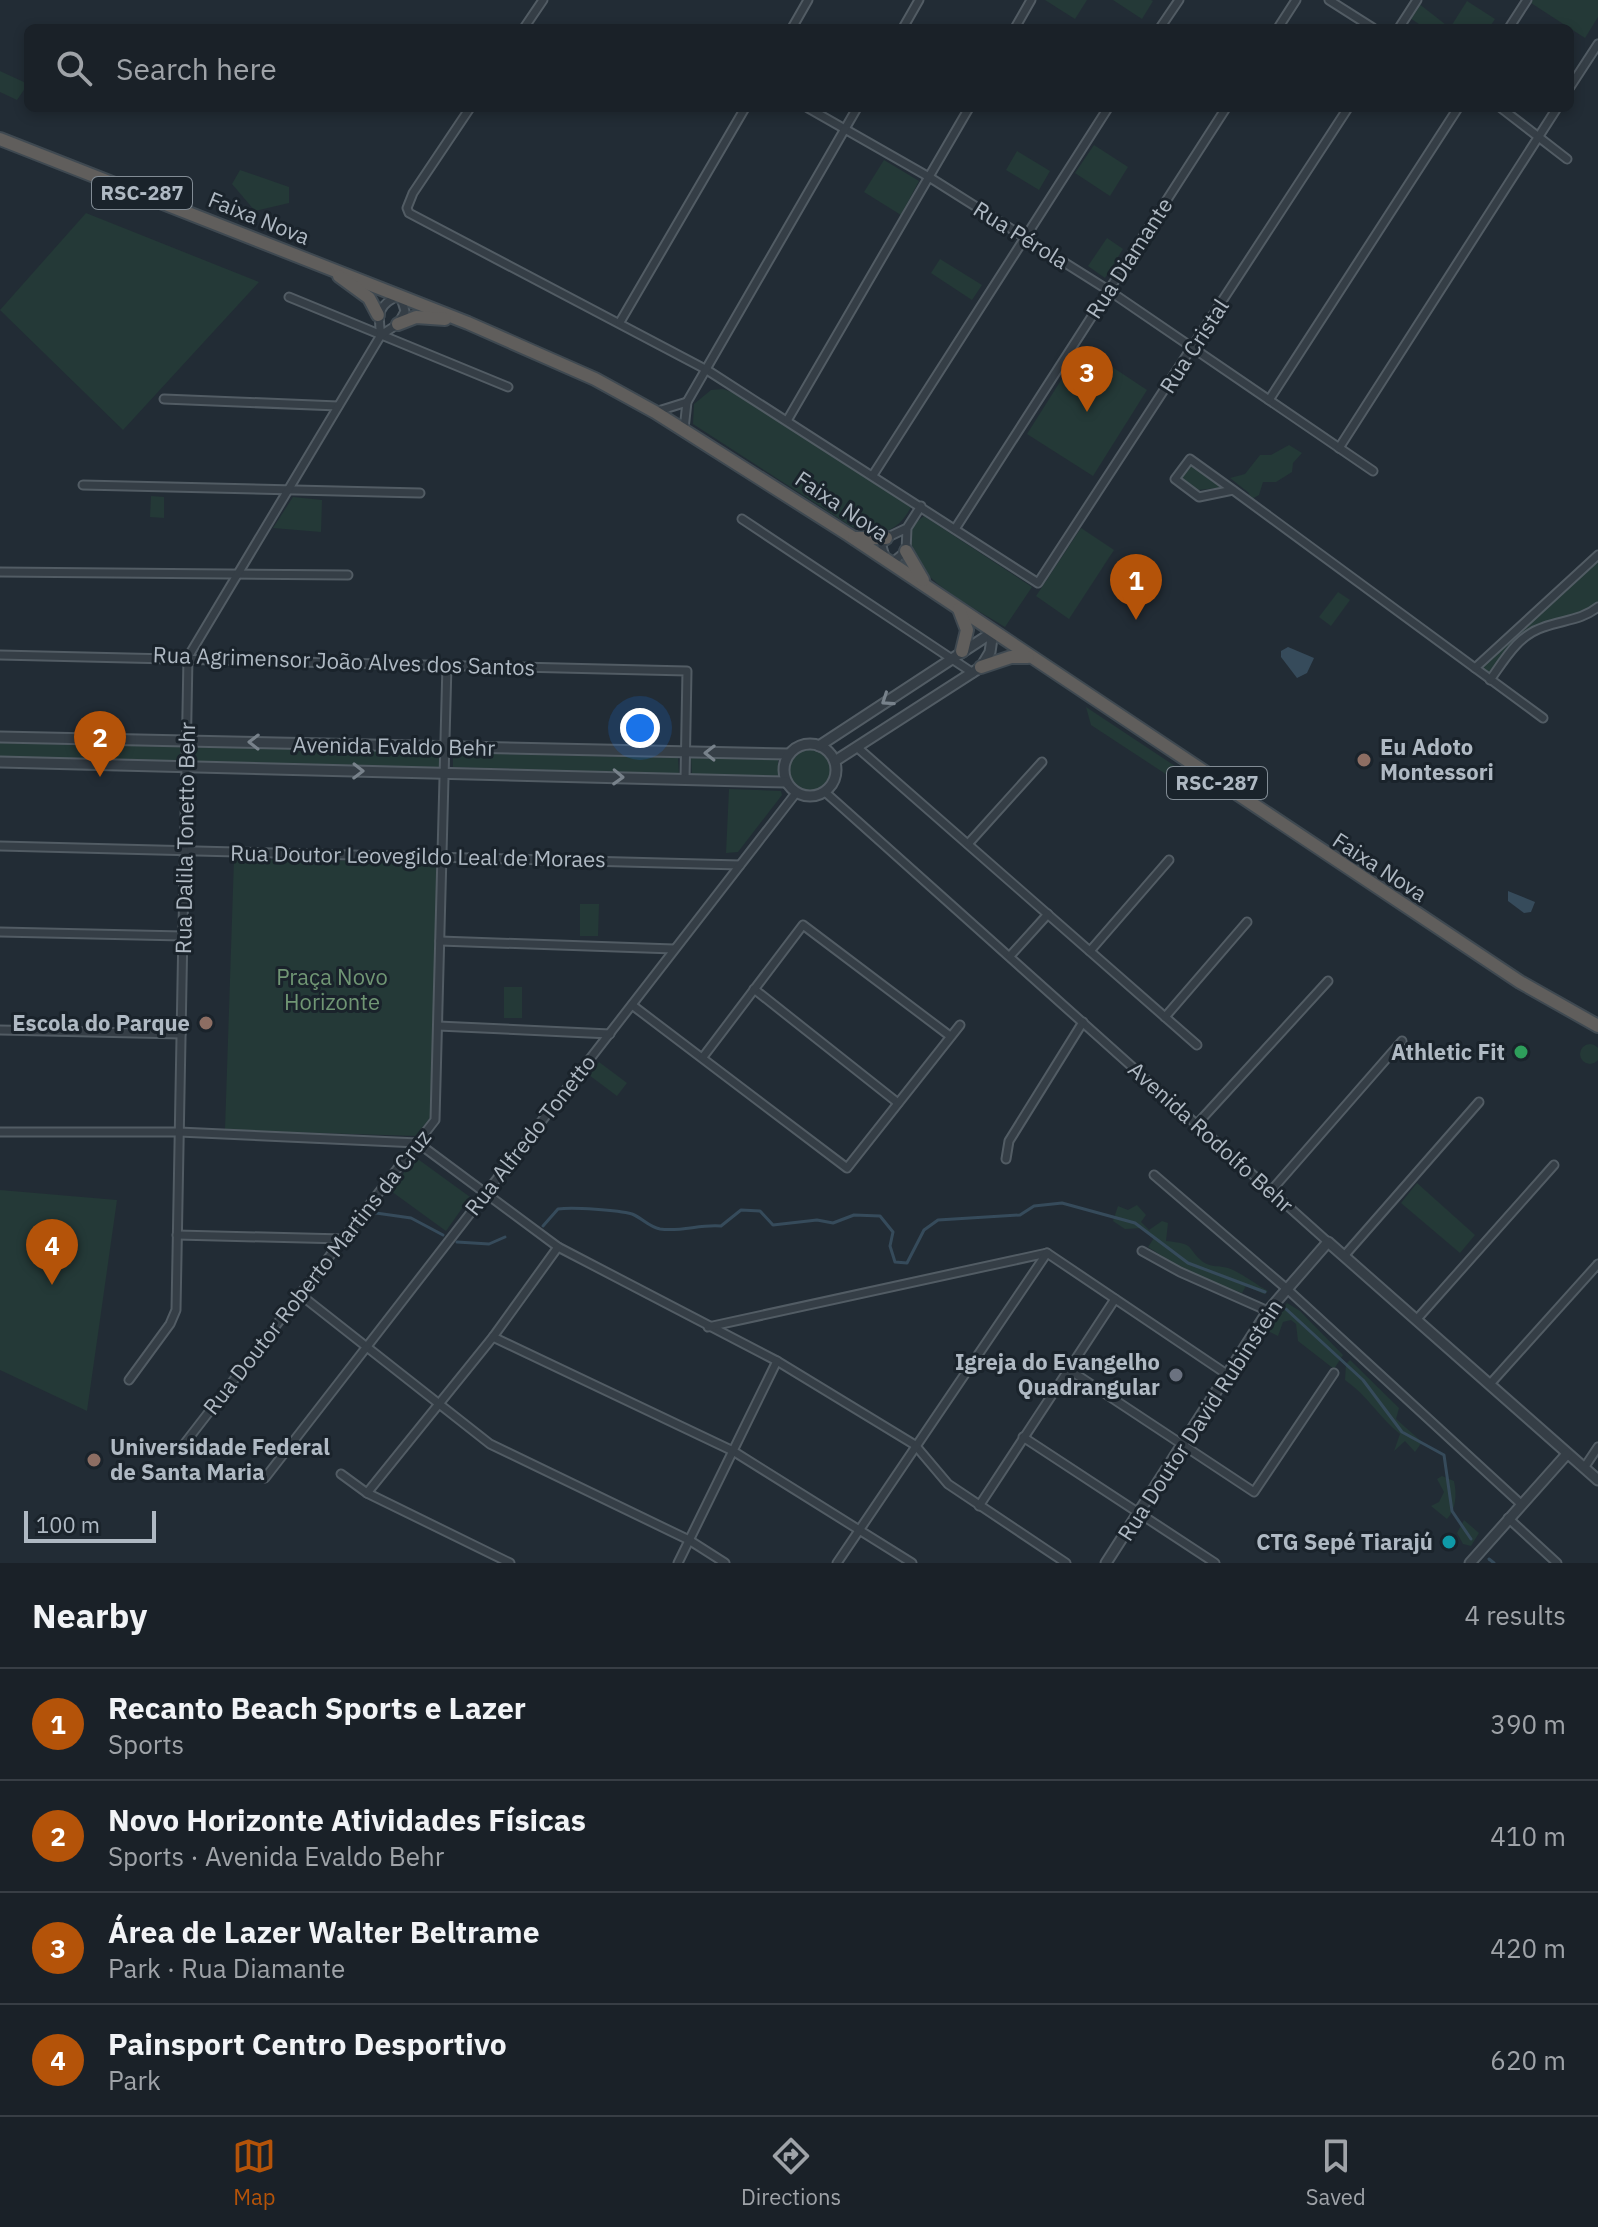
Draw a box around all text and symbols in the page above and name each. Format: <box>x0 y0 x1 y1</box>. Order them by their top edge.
search box <box>24 24 1574 112</box>
icon: search <box>52 46 96 90</box>
text: Search here <box>116 49 277 88</box>
road number: RSC-287 <box>92 177 192 209</box>
street label: Faixa Nova <box>204 184 314 251</box>
street label: Rua Diamante <box>1079 192 1179 324</box>
street label: Rua Pérola <box>968 194 1074 275</box>
street label: Rua Cristal <box>1152 293 1235 398</box>
pin: 3 <box>1061 346 1113 412</box>
street label: Faixa Nova <box>790 464 895 548</box>
pin: 1 <box>1110 554 1162 620</box>
street label: Rua Agrimensor João Alves dos Santos <box>152 639 536 682</box>
one-way arrow <box>882 691 896 706</box>
your location <box>620 708 660 748</box>
pin: 2 <box>74 711 126 777</box>
street label: Rua Dalila Tonetto Behr <box>168 722 201 954</box>
street label: Avenida Evaldo Behr <box>292 729 496 762</box>
place label: Eu Adoto Montessori <box>1380 732 1494 786</box>
one-way arrow <box>247 734 260 751</box>
one-way arrow <box>703 744 716 761</box>
marker: Eu Adoto Montessori <box>1355 751 1373 769</box>
one-way arrow <box>352 762 365 779</box>
road number: RSC-287 <box>1167 767 1267 799</box>
one-way arrow <box>612 769 625 786</box>
street label: Faixa Nova <box>1328 825 1433 908</box>
street label: Rua Doutor Leovegildo Leal de Moraes <box>230 838 606 873</box>
park label: Praça Novo Horizonte <box>276 962 388 1016</box>
place label: Escola do Parque <box>12 1008 190 1037</box>
marker: Escola do Parque <box>197 1014 215 1032</box>
place label: Athletic Fit <box>1391 1037 1505 1066</box>
marker: Athletic Fit <box>1512 1043 1530 1061</box>
street label: Rua Alfredo Tonetto <box>458 1048 602 1221</box>
street label: Avenida Rodolfo Behr <box>1123 1055 1300 1219</box>
street label: Rua Doutor Roberto Martins da Cruz <box>196 1123 437 1420</box>
pin: 4 <box>26 1219 78 1285</box>
street label: Rua Doutor David Rubinstein <box>1110 1293 1289 1546</box>
place label: Igreja do Evangelho Quadrangular <box>955 1347 1160 1401</box>
marker: Igreja do Evangelho Quadrangular <box>1167 1366 1185 1384</box>
place label: Universidade Federal de Santa Maria <box>110 1432 330 1486</box>
marker: Universidade Federal de Santa Maria <box>85 1451 103 1469</box>
scale bar <box>24 1507 156 1543</box>
text: 100 m <box>36 1510 100 1539</box>
place label: CTG Sepé Tiarajú <box>1256 1527 1433 1556</box>
marker: CTG Sepé Tiarajú <box>1440 1533 1458 1551</box>
text: Nearby <box>32 1593 147 1637</box>
text: 4 results <box>1464 1598 1566 1632</box>
text: Recanto Beach Sports e Lazer <box>108 1688 526 1727</box>
text: 1 <box>50 1707 66 1741</box>
text: 390 m <box>1490 1707 1566 1741</box>
text: Sports <box>108 1727 184 1761</box>
text: Novo Horizonte Atividades Físicas <box>108 1800 586 1839</box>
text: 2 <box>50 1819 66 1853</box>
text: 410 m <box>1490 1819 1566 1853</box>
text: Sports · Avenida Evaldo Behr <box>108 1839 444 1873</box>
text: Área de Lazer Walter Beltrame <box>108 1912 540 1951</box>
text: 3 <box>50 1931 66 1965</box>
text: 420 m <box>1490 1931 1566 1965</box>
text: Park · Rua Diamante <box>108 1951 345 1985</box>
text: Painsport Centro Desportivo <box>108 2024 507 2063</box>
text: 4 <box>50 2043 66 2077</box>
text: 620 m <box>1490 2043 1566 2077</box>
text: Park <box>108 2063 161 2097</box>
tab: Map <box>232 2134 276 2211</box>
tab: Directions <box>741 2134 841 2211</box>
tab: Saved <box>1306 2134 1366 2211</box>

